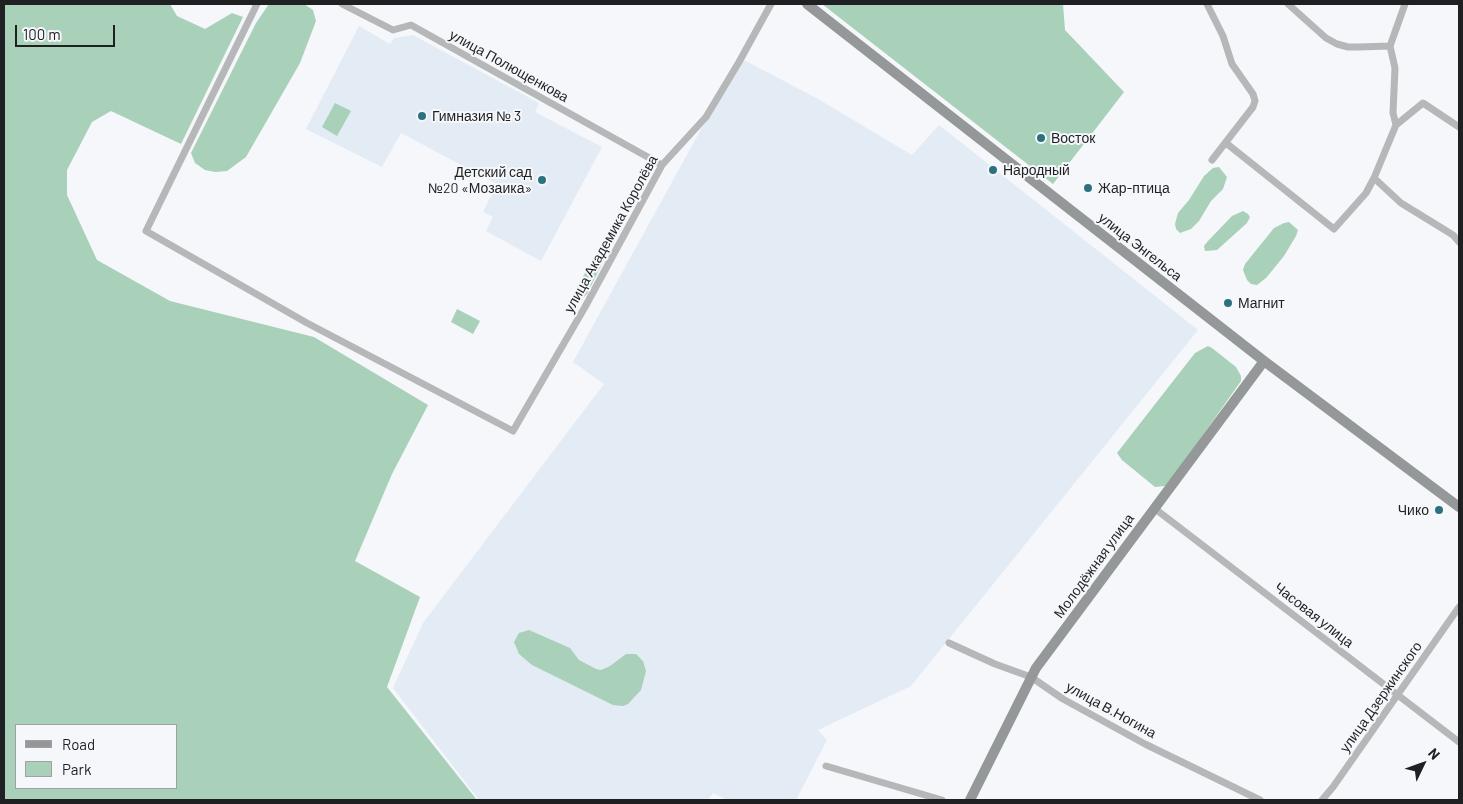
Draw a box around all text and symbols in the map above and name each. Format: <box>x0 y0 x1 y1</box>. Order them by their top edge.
scale bar <box>18 15 118 47</box>
text: 100 m <box>23 25 61 43</box>
street label: улица Полющенкова <box>447 26 571 106</box>
place label: Гимназия № 3 <box>432 108 521 124</box>
marker: Гимназия № 3 <box>416 110 428 122</box>
place label: Восток <box>1051 130 1095 146</box>
marker: Восток <box>1035 132 1047 144</box>
street label: улица Академика Королёва <box>561 152 661 316</box>
place label: Народный <box>1003 162 1070 178</box>
place label: Детский сад №20 «Мозаика» <box>428 164 532 196</box>
marker: Народный <box>987 164 999 176</box>
marker: Детский сад №20 «Мозаика» <box>536 174 548 186</box>
place label: Жар-птица <box>1098 180 1170 196</box>
marker: Жар-птица <box>1082 182 1094 194</box>
street label: улица Энгельса <box>1095 209 1185 285</box>
place label: Магнит <box>1238 295 1285 311</box>
marker: Магнит <box>1222 297 1234 309</box>
place label: Чико <box>1398 502 1429 518</box>
marker: Чико <box>1433 504 1445 516</box>
street label: Молодёжная улица <box>1051 511 1137 621</box>
street label: Часовая улица <box>1271 579 1357 651</box>
street label: улица Дзержинского <box>1336 638 1426 756</box>
street label: улица В.Ногина <box>1063 678 1159 742</box>
legend <box>15 724 178 789</box>
text: Road <box>62 735 95 753</box>
north arrow <box>1398 739 1448 789</box>
text: N <box>1425 744 1444 763</box>
text: Park <box>62 760 91 778</box>

